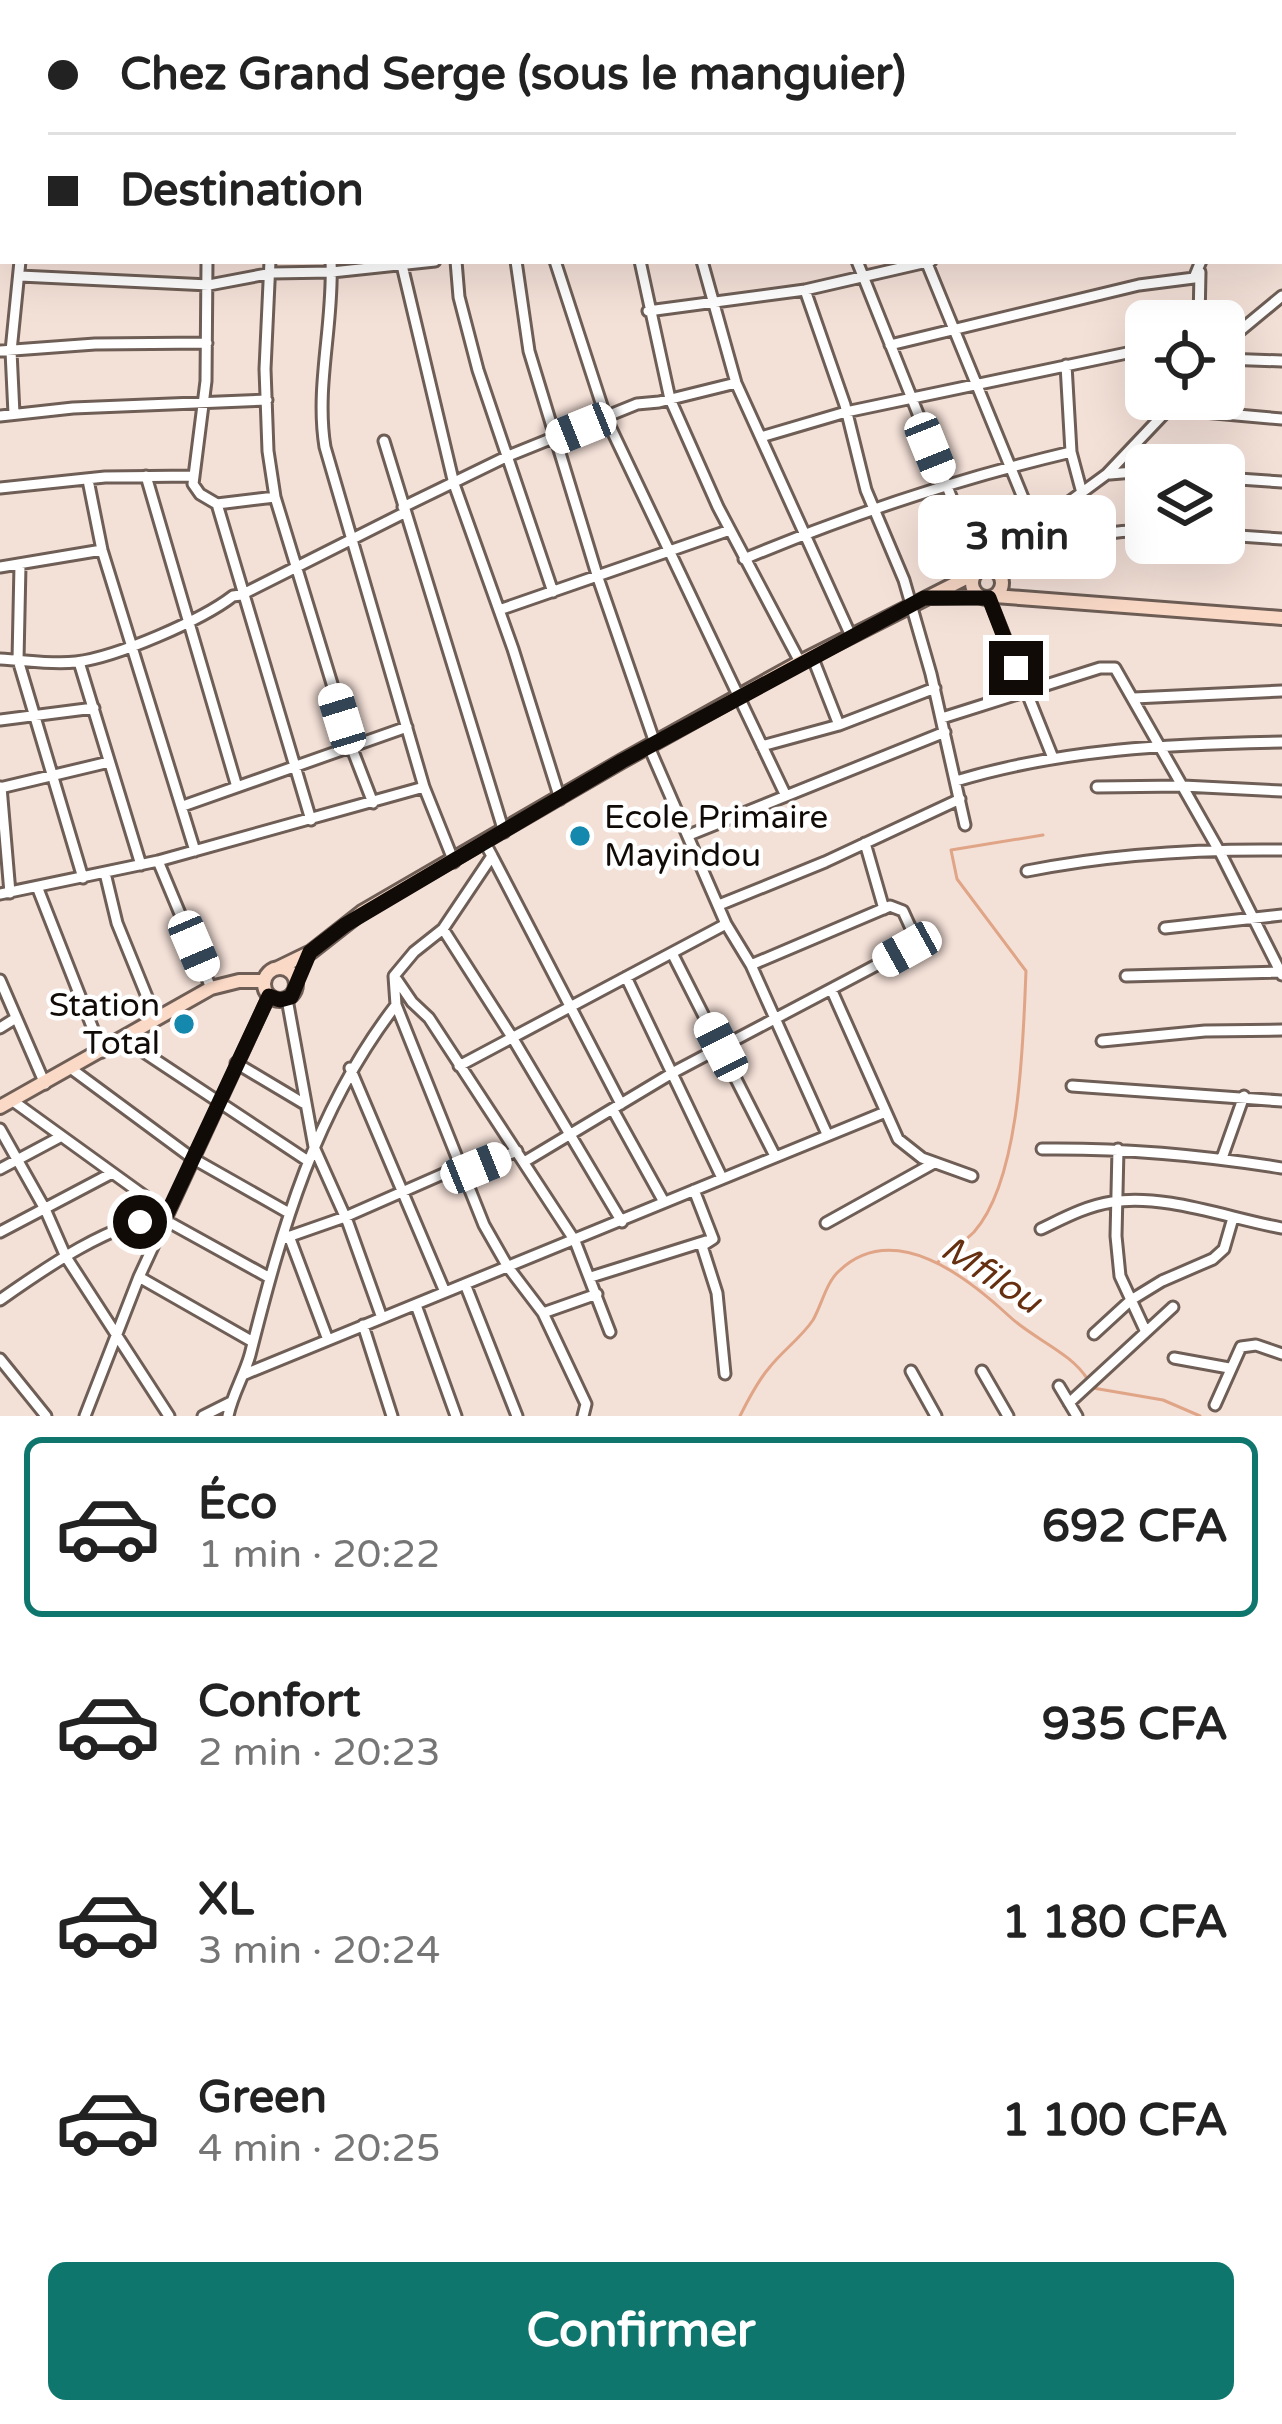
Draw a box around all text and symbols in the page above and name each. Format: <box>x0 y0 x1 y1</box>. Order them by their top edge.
text: Chez Grand Serge (sous le manguier) <box>120 48 906 102</box>
text: Destination <box>120 164 364 218</box>
map controls <box>1125 300 1245 564</box>
button: locate <box>1125 300 1245 420</box>
car <box>541 398 621 458</box>
car <box>900 408 960 488</box>
button: layers <box>1125 444 1245 564</box>
callout: 3 min <box>917 494 1115 578</box>
text: 3 min <box>965 513 1069 560</box>
route end <box>989 641 1043 695</box>
car <box>314 679 370 759</box>
place label: Ecole Primaire Mayindou <box>604 798 828 875</box>
marker: Ecole Primaire Mayindou <box>567 823 593 849</box>
car <box>163 906 225 986</box>
car <box>867 916 947 982</box>
place label: Station Total <box>49 986 160 1063</box>
car <box>689 1007 753 1087</box>
marker: Station Total <box>171 1011 197 1037</box>
car <box>436 1138 516 1198</box>
route start <box>113 1195 167 1249</box>
water label: Mfilou <box>933 1227 1051 1324</box>
icon: car <box>54 1473 162 1581</box>
text: Éco <box>198 1477 277 1531</box>
text: 692 CFA <box>1042 1500 1228 1554</box>
text: 1 min · 20:22 <box>198 1531 440 1578</box>
icon: car <box>54 1671 162 1779</box>
text: Confort <box>198 1675 360 1729</box>
text: 935 CFA <box>1042 1698 1228 1752</box>
text: 2 min · 20:23 <box>198 1729 440 1776</box>
icon: car <box>54 1869 162 1977</box>
text: XL <box>198 1873 254 1927</box>
text: 1 180 CFA <box>1002 1896 1228 1950</box>
text: 3 min · 20:24 <box>198 1927 440 1974</box>
icon: car <box>54 2067 162 2175</box>
text: Green <box>198 2071 327 2125</box>
text: 1 100 CFA <box>1002 2094 1228 2148</box>
text: 4 min · 20:25 <box>198 2125 440 2172</box>
button: Confirmer <box>48 2262 1234 2400</box>

